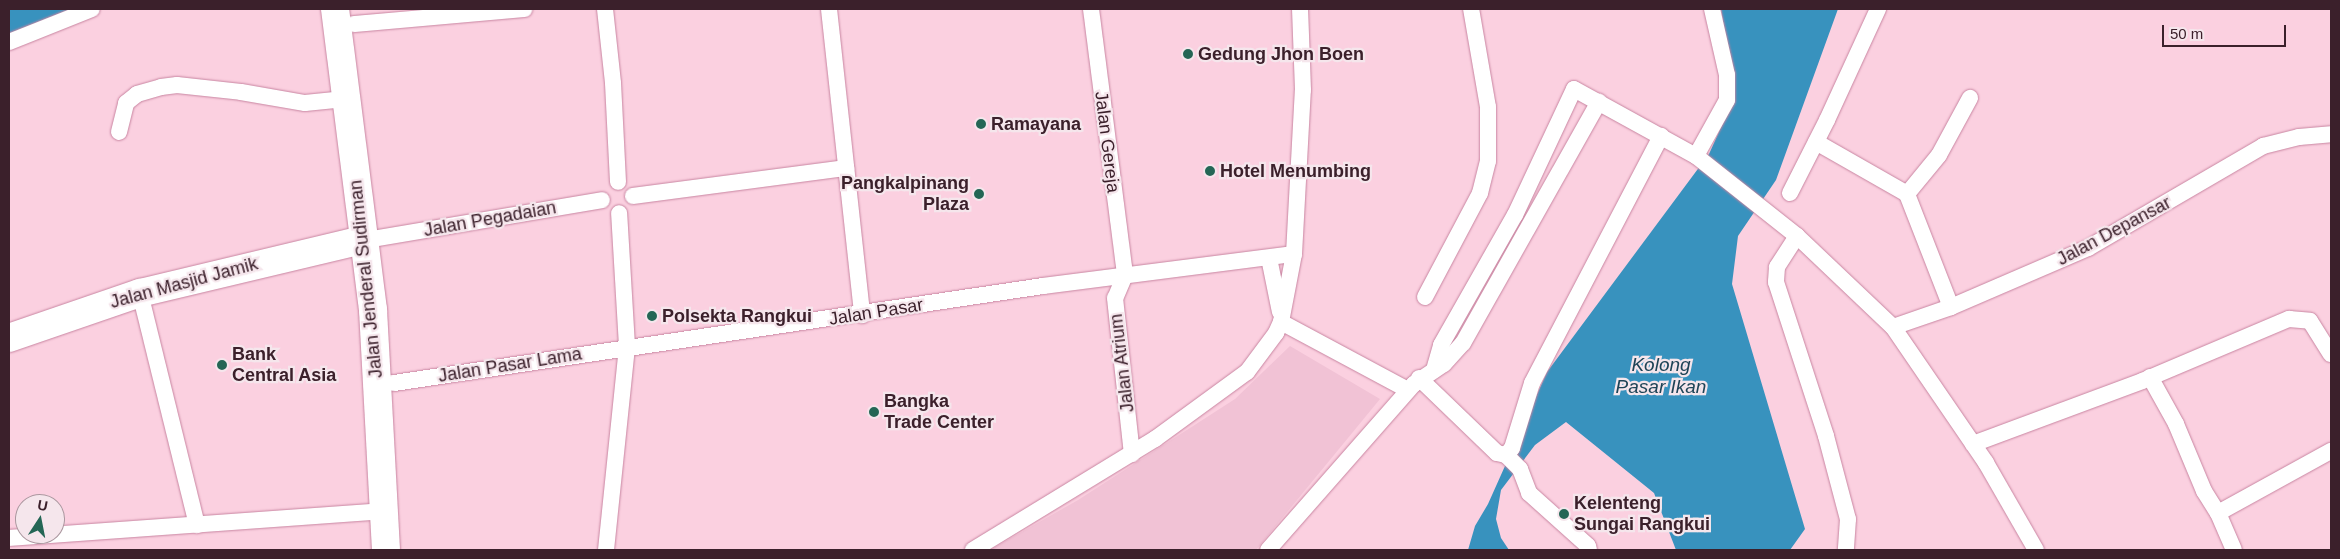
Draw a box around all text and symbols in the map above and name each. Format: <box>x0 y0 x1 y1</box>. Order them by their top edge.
scale bar <box>2165 15 2289 47</box>
text: 50 m <box>2170 25 2203 42</box>
place label: Gedung Jhon Boen <box>1198 43 1364 65</box>
marker: Gedung Jhon Boen <box>1182 48 1194 60</box>
street label: Jalan Gereja <box>1090 90 1124 194</box>
place label: Ramayana <box>991 113 1081 135</box>
marker: Ramayana <box>975 118 987 130</box>
place label: Hotel Menumbing <box>1220 160 1371 182</box>
marker: Hotel Menumbing <box>1204 165 1216 177</box>
place label: Pangkalpinang Plaza <box>841 173 969 215</box>
street label: Jalan Jenderal Sudirman <box>345 179 387 379</box>
marker: Pangkalpinang Plaza <box>973 188 985 200</box>
street label: Jalan Depansar <box>2053 192 2175 270</box>
street label: Jalan Pegadaian <box>422 197 558 241</box>
street label: Jalan Masjid Jamik <box>108 253 260 313</box>
street label: Jalan Pasar <box>827 294 925 330</box>
place label: Polsekta Rangkui <box>662 305 812 327</box>
marker: Polsekta Rangkui <box>646 310 658 322</box>
street label: Jalan Atrium <box>1105 312 1139 414</box>
street label: Jalan Pasar Lama <box>437 343 583 387</box>
place label: Bank Central Asia <box>232 344 337 386</box>
water label: Kolong Pasar Ikan <box>1616 354 1706 398</box>
marker: Bank Central Asia <box>216 359 228 371</box>
place label: Bangka Trade Center <box>884 391 994 434</box>
marker: Bangka Trade Center <box>868 406 880 418</box>
place label: Kelenteng Sungai Rangkui <box>1574 493 1710 536</box>
north arrow <box>15 494 65 544</box>
text: U <box>36 496 49 514</box>
marker: Kelenteng Sungai Rangkui <box>1558 508 1570 520</box>

